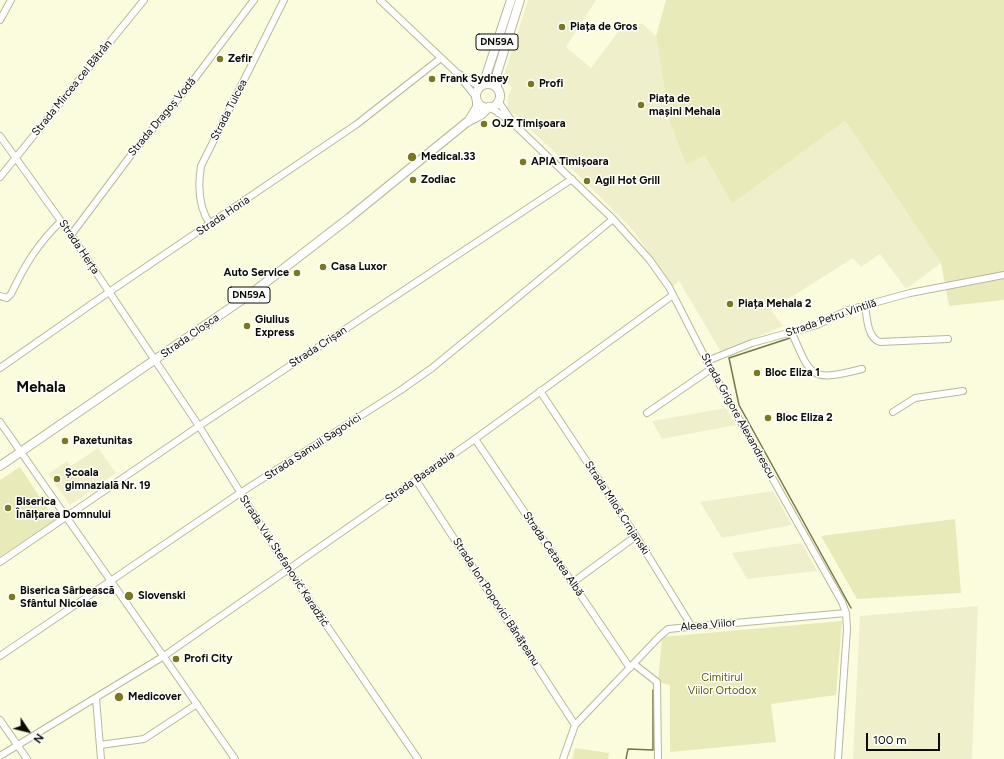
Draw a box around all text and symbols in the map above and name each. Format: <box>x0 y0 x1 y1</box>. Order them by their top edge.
place label: Piața de Gros <box>570 20 637 34</box>
marker: Piața de Gros <box>557 22 567 32</box>
road number: DN59A <box>476 34 518 50</box>
street label: Strada Mircea cel Bătrân <box>29 37 115 139</box>
place label: Zefir <box>228 52 252 66</box>
marker: Zefir <box>215 54 225 64</box>
place label: Frank Sydney <box>440 72 509 86</box>
marker: Frank Sydney <box>427 74 437 84</box>
street label: Strada Dragoș Vodă <box>125 75 199 159</box>
street label: Strada Tulcea <box>208 77 250 143</box>
place label: Profi <box>539 77 563 91</box>
marker: Profi <box>526 79 536 89</box>
place label: Piața de mașini Mehala <box>649 92 721 118</box>
marker: Piața de mașini Mehala <box>636 100 646 110</box>
place label: OJZ Timișoara <box>492 117 566 131</box>
marker: OJZ Timișoara <box>479 119 489 129</box>
place label: Medical.33 <box>421 150 475 164</box>
marker: Medical.33 <box>406 151 418 163</box>
place label: APIA Timișoara <box>531 155 608 169</box>
marker: APIA Timișoara <box>518 157 528 167</box>
place label: Zodiac <box>421 173 456 187</box>
place label: Agil Hot Grill <box>595 174 660 188</box>
marker: Zodiac <box>408 175 418 185</box>
marker: Agil Hot Grill <box>582 176 592 186</box>
street label: Strada Horia <box>194 193 252 239</box>
street label: Strada Herța <box>56 217 102 277</box>
place label: Casa Luxor <box>331 260 387 274</box>
marker: Casa Luxor <box>318 262 328 272</box>
place label: Auto Service <box>224 266 289 280</box>
marker: Auto Service <box>292 268 302 278</box>
road number: DN59A <box>228 287 270 303</box>
street label: Strada Petru Vintilă <box>784 296 878 340</box>
place label: Piața Mehala 2 <box>738 297 811 311</box>
marker: Piața Mehala 2 <box>725 299 735 309</box>
street label: Strada Cloșca <box>158 311 222 361</box>
place label: Giulius Express <box>255 313 294 339</box>
marker: Giulius Express <box>242 321 252 331</box>
street label: Strada Crișan <box>287 323 349 371</box>
street label: Strada Grigore Alexandrescu <box>698 351 778 481</box>
place label: Bloc Eliza 1 <box>765 366 820 380</box>
marker: Bloc Eliza 1 <box>752 368 762 378</box>
district label: Mehala <box>16 379 66 397</box>
street label: Strada Samuil Sagovici <box>262 411 364 483</box>
place label: Bloc Eliza 2 <box>776 411 833 425</box>
marker: Bloc Eliza 2 <box>763 413 773 423</box>
place label: Paxetunitas <box>73 434 132 448</box>
marker: Paxetunitas <box>60 436 70 446</box>
street label: Strada Basarabia <box>383 448 457 506</box>
street label: Strada Miloš Crnjanski <box>582 459 652 557</box>
place label: Școala gimnazială Nr. 19 <box>65 466 150 492</box>
marker: Școala gimnazială Nr. 19 <box>52 474 62 484</box>
street label: Strada Vuk Stefanović Karadžić <box>236 493 332 629</box>
place label: Biserica Înălțarea Domnului <box>16 495 111 521</box>
marker: Biserica Înălțarea Domnului <box>3 503 13 513</box>
street label: Strada Cetatea Albă <box>520 509 586 599</box>
street label: Strada Ion Popovici Bănățeanu <box>450 535 542 669</box>
place label: Biserica Sârbească Sfântul Nicolae <box>20 584 114 610</box>
place label: Slovenski <box>138 589 186 603</box>
marker: Slovenski <box>123 590 135 602</box>
marker: Biserica Sârbească Sfântul Nicolae <box>7 592 17 602</box>
street label: Aleea Viilor <box>680 616 736 634</box>
place label: Profi City <box>184 652 233 666</box>
marker: Profi City <box>171 654 181 664</box>
park label: Cimitirul Viilor Ortodox <box>688 671 756 697</box>
place label: Medicover <box>128 690 181 704</box>
marker: Medicover <box>113 691 125 703</box>
north arrow <box>8 711 48 751</box>
scale bar <box>868 725 942 751</box>
text: N <box>30 731 46 745</box>
text: 100 m <box>873 733 907 747</box>

